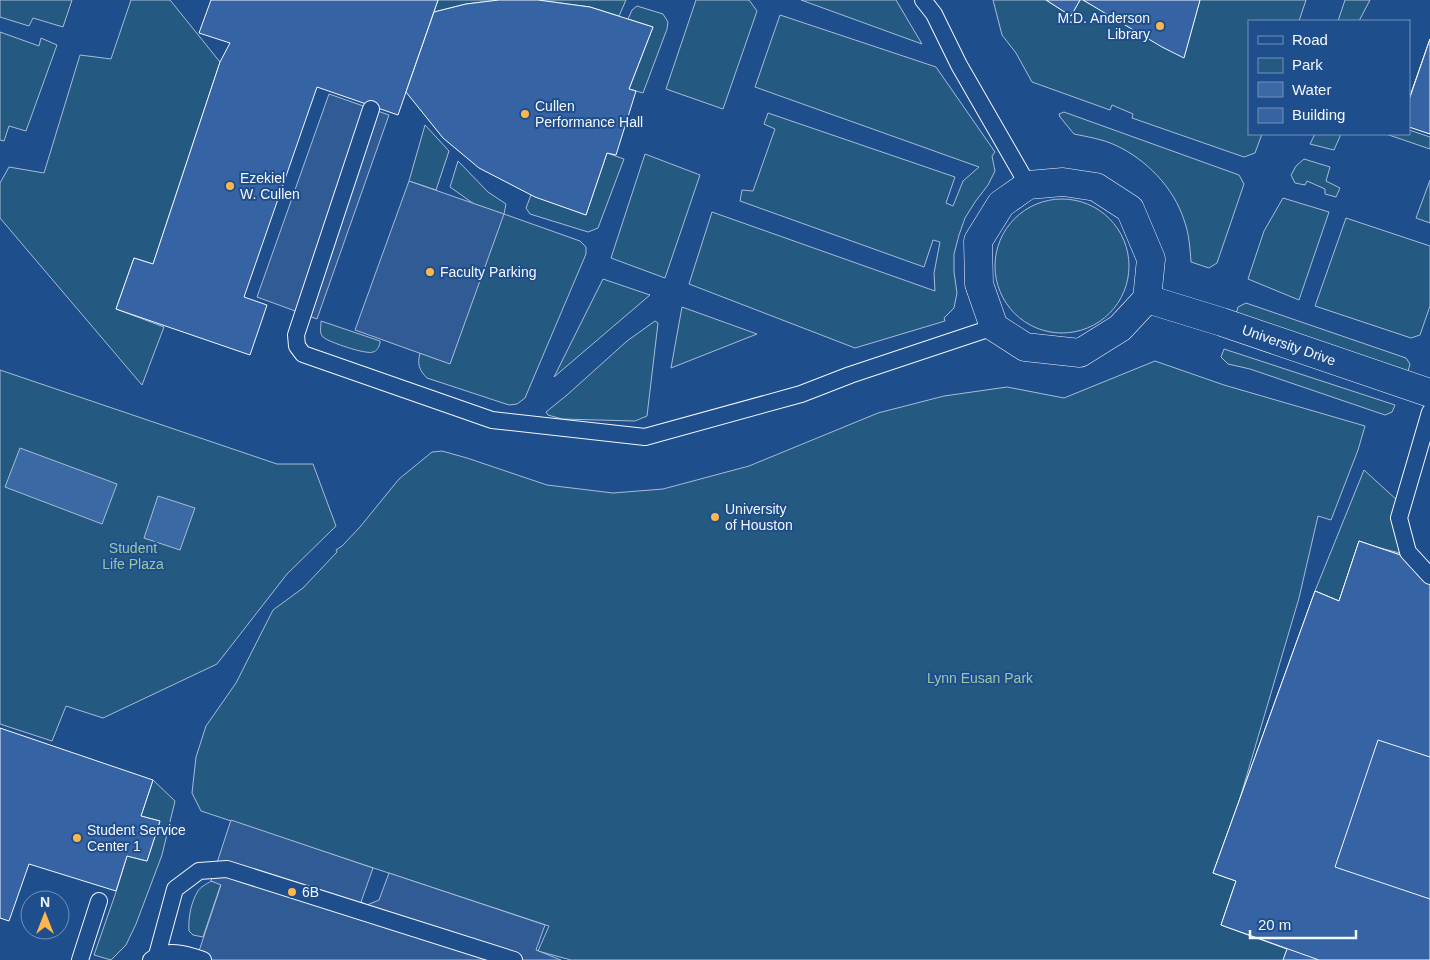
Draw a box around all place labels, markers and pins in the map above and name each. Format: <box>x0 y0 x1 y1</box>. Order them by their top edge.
place label: M.D. Anderson Library <box>1057 10 1150 42</box>
marker: M.D. Anderson Library <box>1154 20 1166 32</box>
place label: Cullen Performance Hall <box>535 98 643 130</box>
marker: Cullen Performance Hall <box>519 108 531 120</box>
place label: Ezekiel W. Cullen <box>240 170 300 202</box>
marker: Ezekiel W. Cullen <box>224 180 236 192</box>
place label: Faculty Parking <box>440 264 536 280</box>
marker: Faculty Parking <box>424 266 436 278</box>
place label: University of Houston <box>725 501 793 533</box>
marker: University of Houston <box>709 511 721 523</box>
place label: Student Service Center 1 <box>87 822 186 854</box>
marker: Student Service Center 1 <box>71 832 83 844</box>
place label: 6B <box>302 884 319 900</box>
marker: 6B <box>286 886 298 898</box>

